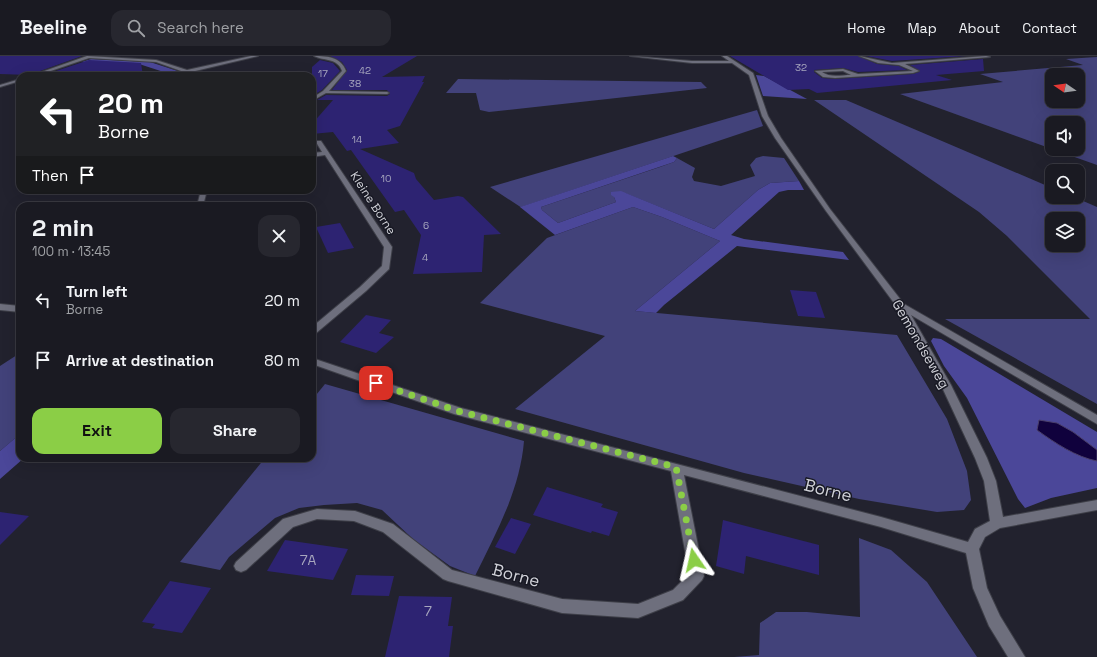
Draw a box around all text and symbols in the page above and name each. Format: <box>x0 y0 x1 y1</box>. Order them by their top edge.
search box <box>111 10 391 46</box>
text: Beeline <box>20 15 87 40</box>
icon: search <box>125 17 147 39</box>
text: Search here <box>157 18 244 37</box>
text: Home <box>847 19 885 37</box>
text: Map <box>907 19 937 37</box>
text: About <box>959 19 1000 37</box>
text: Contact <box>1022 19 1077 37</box>
house number: 32 <box>795 61 807 74</box>
house number: 42 <box>359 64 371 77</box>
house number: 17 <box>318 67 328 80</box>
north arrow <box>1045 68 1085 108</box>
map controls <box>1045 68 1085 252</box>
house number: 38 <box>349 77 361 90</box>
text: 20 m <box>98 85 164 121</box>
icon: left <box>32 88 84 140</box>
button: sound <box>1045 116 1085 156</box>
text: Borne <box>98 120 150 143</box>
house number: 14 <box>352 133 362 146</box>
icon: arrive <box>76 164 98 186</box>
button: search <box>1045 164 1085 204</box>
text: Then <box>32 166 68 185</box>
street label: Kleine Borne <box>347 168 399 238</box>
house number: 10 <box>381 172 391 185</box>
text: 2 min <box>32 212 94 243</box>
button: layers <box>1045 212 1085 252</box>
button: close <box>258 215 300 257</box>
house number: 6 <box>423 219 429 232</box>
text: 100 m · 13:45 <box>32 243 110 260</box>
house number: 4 <box>422 251 428 264</box>
text: Turn left <box>66 282 128 301</box>
icon: left <box>32 289 54 311</box>
text: 20 m <box>265 291 300 310</box>
street label: Gemondseweg <box>888 296 954 392</box>
text: Borne <box>66 301 103 318</box>
icon: arrive <box>32 349 54 371</box>
text: Arrive at destination <box>66 351 214 370</box>
text: 80 m <box>264 351 300 370</box>
pin <box>359 366 393 400</box>
icon: arrive <box>365 372 387 394</box>
button: Exit <box>32 408 162 454</box>
button: Share <box>170 408 300 454</box>
street label: Borne <box>802 473 854 507</box>
position arrow <box>673 539 715 581</box>
house number: 7A <box>300 551 317 569</box>
street label: Borne <box>490 558 542 592</box>
house number: 7 <box>424 602 432 620</box>

